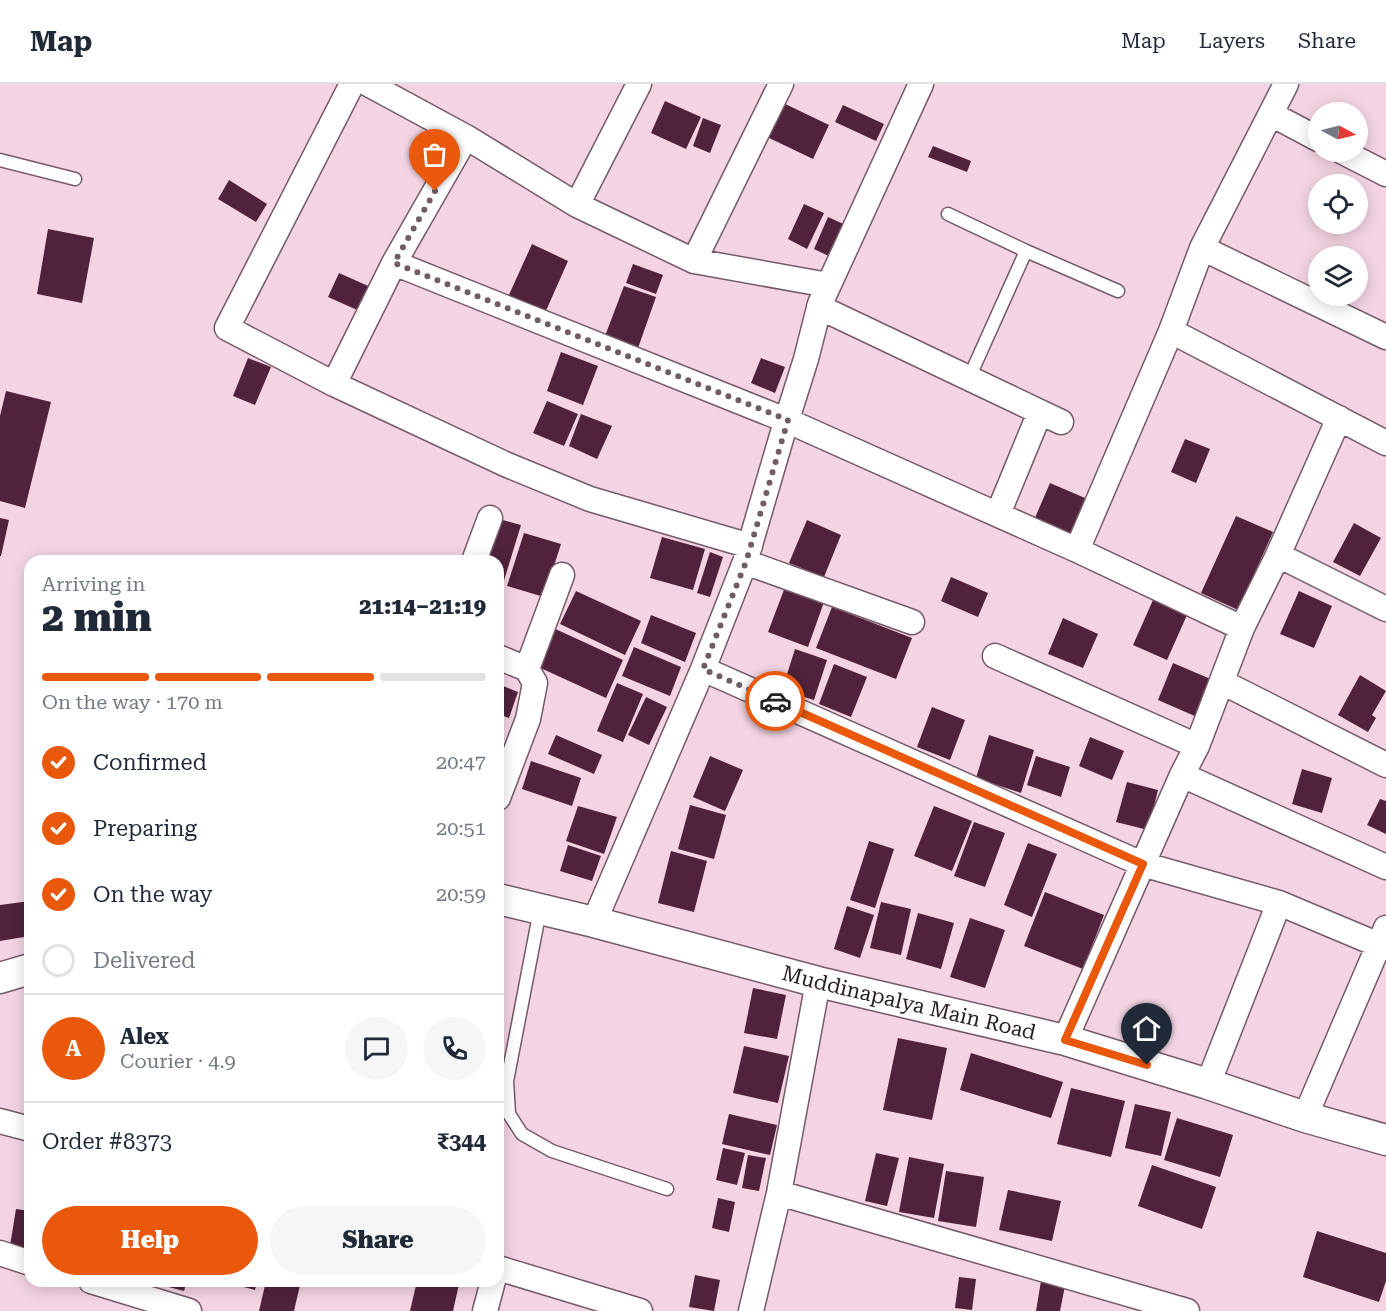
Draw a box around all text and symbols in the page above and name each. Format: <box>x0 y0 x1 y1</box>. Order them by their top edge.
text: Map <box>30 25 92 58</box>
text: Map <box>1121 29 1166 53</box>
text: Layers <box>1199 29 1265 53</box>
text: Share <box>1298 29 1356 53</box>
north arrow <box>1308 102 1368 162</box>
map controls <box>1308 102 1368 306</box>
pin <box>409 129 460 191</box>
icon: bag <box>418 138 451 171</box>
button: locate <box>1308 174 1368 234</box>
button: layers <box>1308 246 1368 306</box>
text: Arriving in <box>42 572 145 596</box>
text: 21:14–21:19 <box>359 594 486 619</box>
text: 2 min <box>42 595 152 641</box>
courier <box>745 671 805 731</box>
icon: car <box>759 685 792 718</box>
text: On the way · 170 m <box>42 690 223 714</box>
icon: check <box>42 746 75 779</box>
text: Confirmed <box>93 750 207 775</box>
text: 20:47 <box>436 750 486 774</box>
icon: check <box>42 812 75 845</box>
text: Preparing <box>93 816 197 841</box>
text: 20:51 <box>436 816 486 840</box>
icon: check <box>42 878 75 911</box>
text: On the way <box>93 882 213 907</box>
text: 20:59 <box>436 882 486 906</box>
text: Delivered <box>93 948 195 973</box>
street label: Muddinapalya Main Road <box>779 961 1039 1045</box>
pin <box>1121 1003 1172 1065</box>
icon: home <box>1130 1012 1163 1045</box>
button: chat <box>345 1017 408 1080</box>
button: phone <box>423 1017 486 1080</box>
text: Alex <box>120 1024 169 1049</box>
text: A <box>66 1036 81 1061</box>
text: Courier · 4.9 <box>120 1049 236 1073</box>
text: Order #8373 <box>42 1129 172 1154</box>
text: ₹344 <box>437 1129 486 1154</box>
button: Help <box>42 1206 258 1275</box>
button: Share <box>270 1206 486 1275</box>

